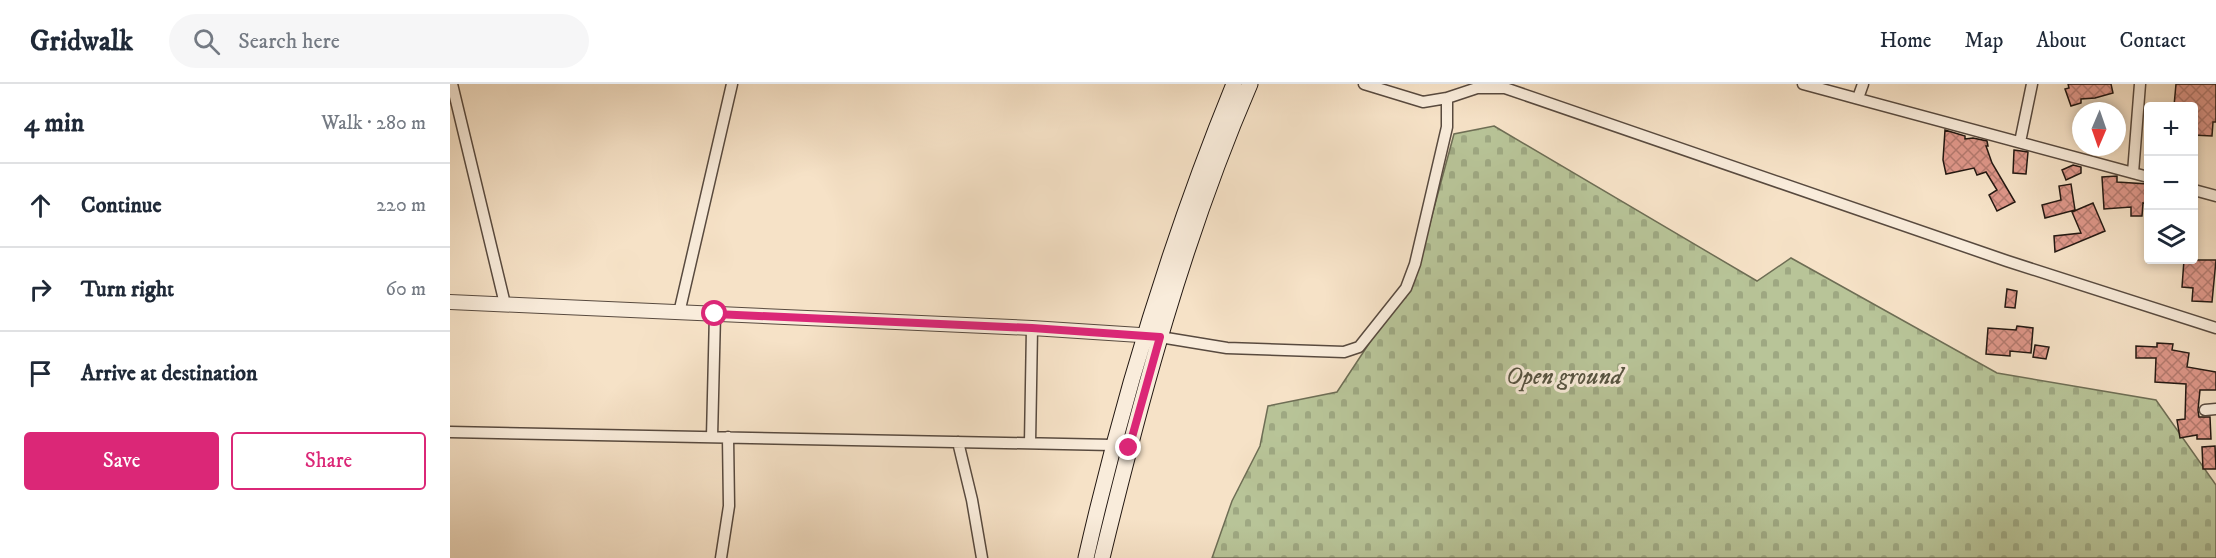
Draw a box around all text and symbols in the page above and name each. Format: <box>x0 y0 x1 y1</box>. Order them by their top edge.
search box <box>169 14 589 68</box>
text: Gridwalk <box>30 24 133 59</box>
icon: search <box>190 25 223 58</box>
text: Search here <box>238 28 340 55</box>
text: Home <box>1880 28 1932 54</box>
text: Map <box>1965 28 2003 54</box>
text: About <box>2036 28 2087 54</box>
text: Contact <box>2120 28 2186 54</box>
north arrow <box>2072 102 2126 156</box>
map controls <box>2144 102 2198 264</box>
button: + <box>2144 102 2198 156</box>
text: 4 min <box>24 107 84 140</box>
text: Walk · 280 m <box>321 111 426 136</box>
button: − <box>2144 156 2198 210</box>
icon: ahead <box>24 189 57 222</box>
text: Continue <box>81 192 162 219</box>
text: 220 m <box>376 193 426 218</box>
button: layers <box>2144 210 2198 264</box>
icon: right <box>24 273 57 306</box>
text: Turn right <box>81 276 174 303</box>
text: 60 m <box>386 277 426 302</box>
route start <box>701 300 727 326</box>
icon: arrive <box>24 357 57 390</box>
text: Arrive at destination <box>81 360 258 387</box>
park label: Open ground <box>1506 362 1626 392</box>
button: Save <box>24 432 219 490</box>
button: Share <box>231 432 426 490</box>
route end <box>1115 434 1141 460</box>

